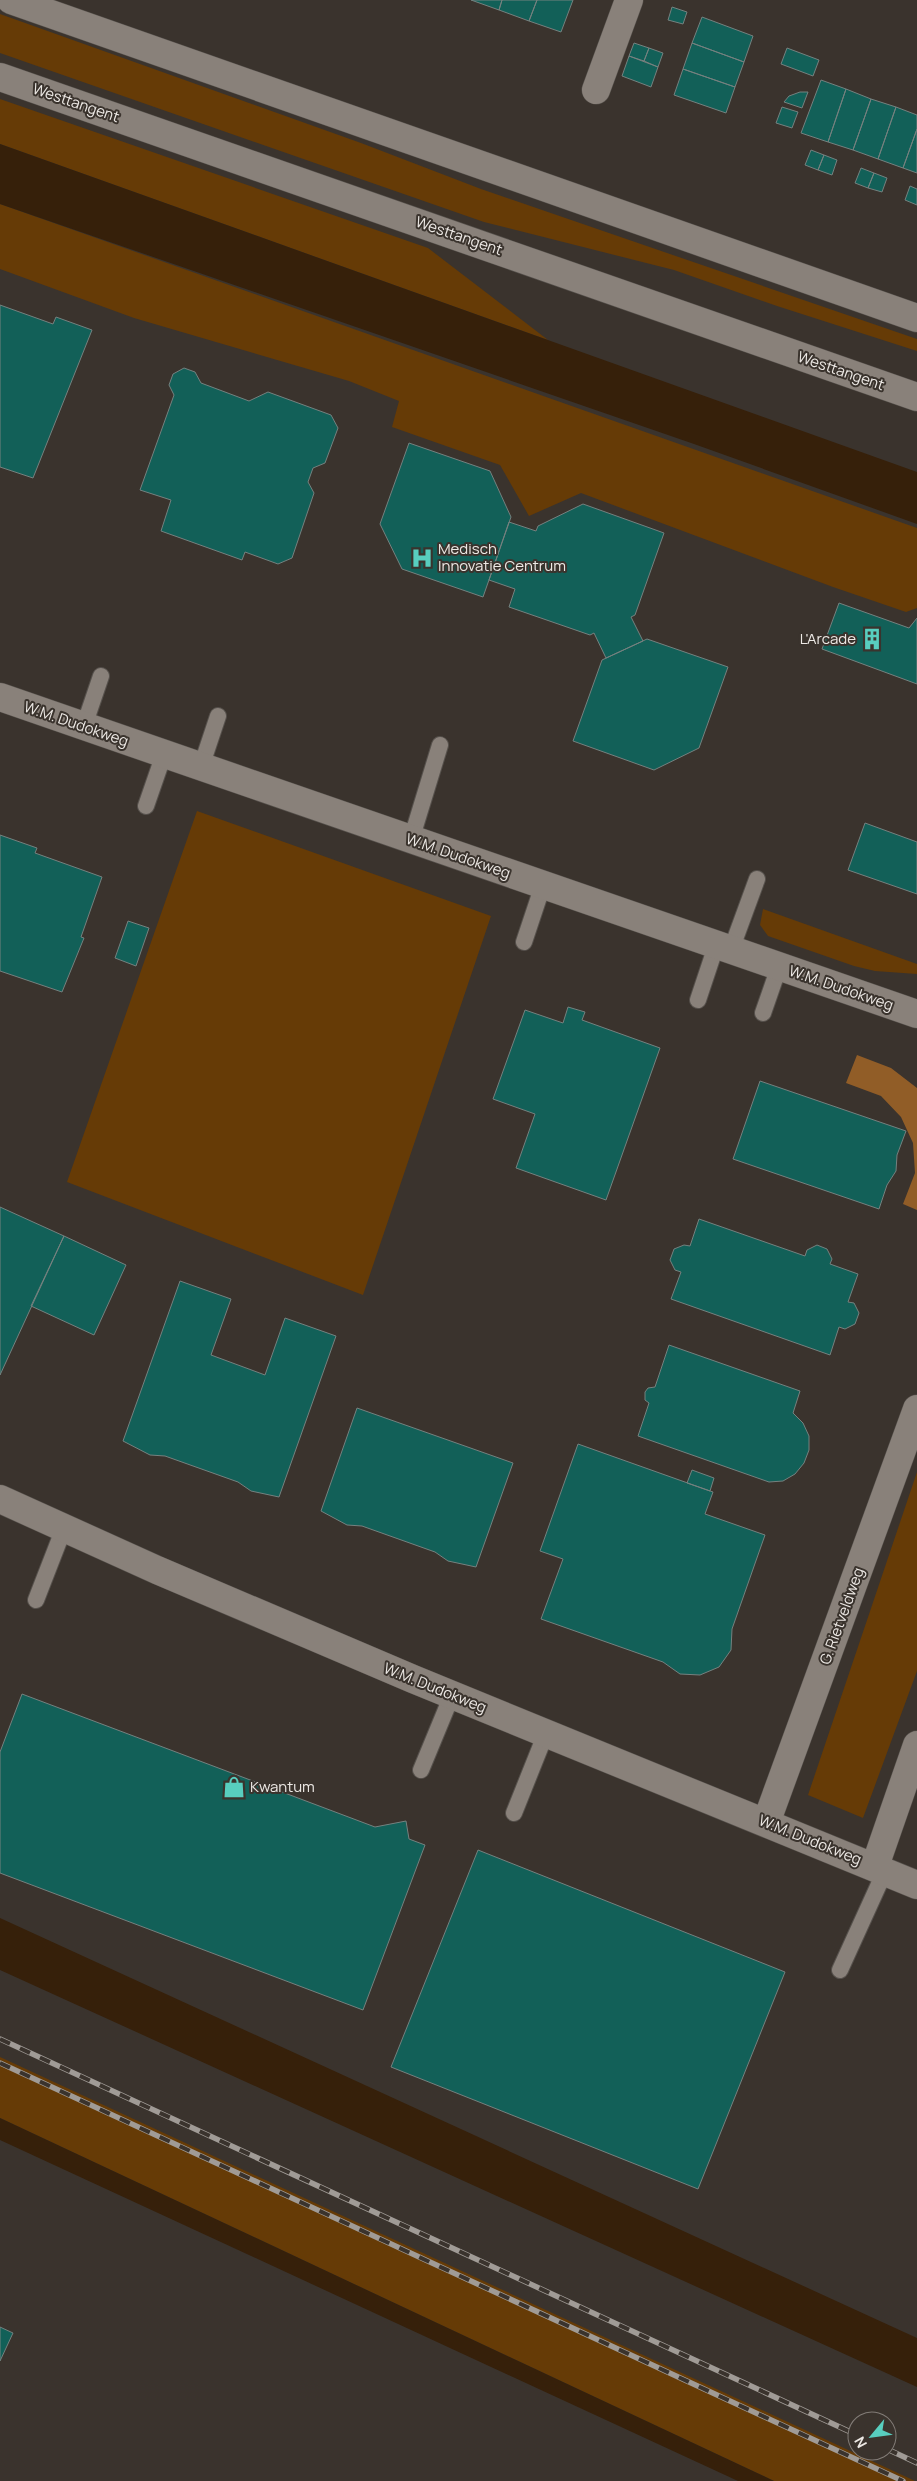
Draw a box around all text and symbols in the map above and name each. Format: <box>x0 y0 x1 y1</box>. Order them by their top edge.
street label: Westtangent <box>30 78 122 127</box>
street label: Westtangent <box>413 211 505 260</box>
street label: Westtangent <box>795 346 887 395</box>
place label: Medisch Innovatie Centrum <box>438 538 566 576</box>
hospital icon: Medisch Innovatie Centrum <box>409 545 435 571</box>
building icon: L'Arcade <box>859 626 885 652</box>
place label: L'Arcade <box>800 628 856 649</box>
street label: W.M. Dudokweg <box>21 696 131 751</box>
street label: W.M. Dudokweg <box>403 828 513 883</box>
street label: W.M. Dudokweg <box>786 960 896 1015</box>
street label: G. Rietveldweg <box>814 1564 869 1667</box>
street label: W.M. Dudokweg <box>381 1657 490 1718</box>
shop icon: Kwantum <box>221 1774 247 1800</box>
place label: Kwantum <box>250 1776 315 1797</box>
street label: W.M. Dudokweg <box>756 1809 865 1870</box>
north arrow <box>847 2411 897 2461</box>
text: N <box>849 2434 871 2452</box>

